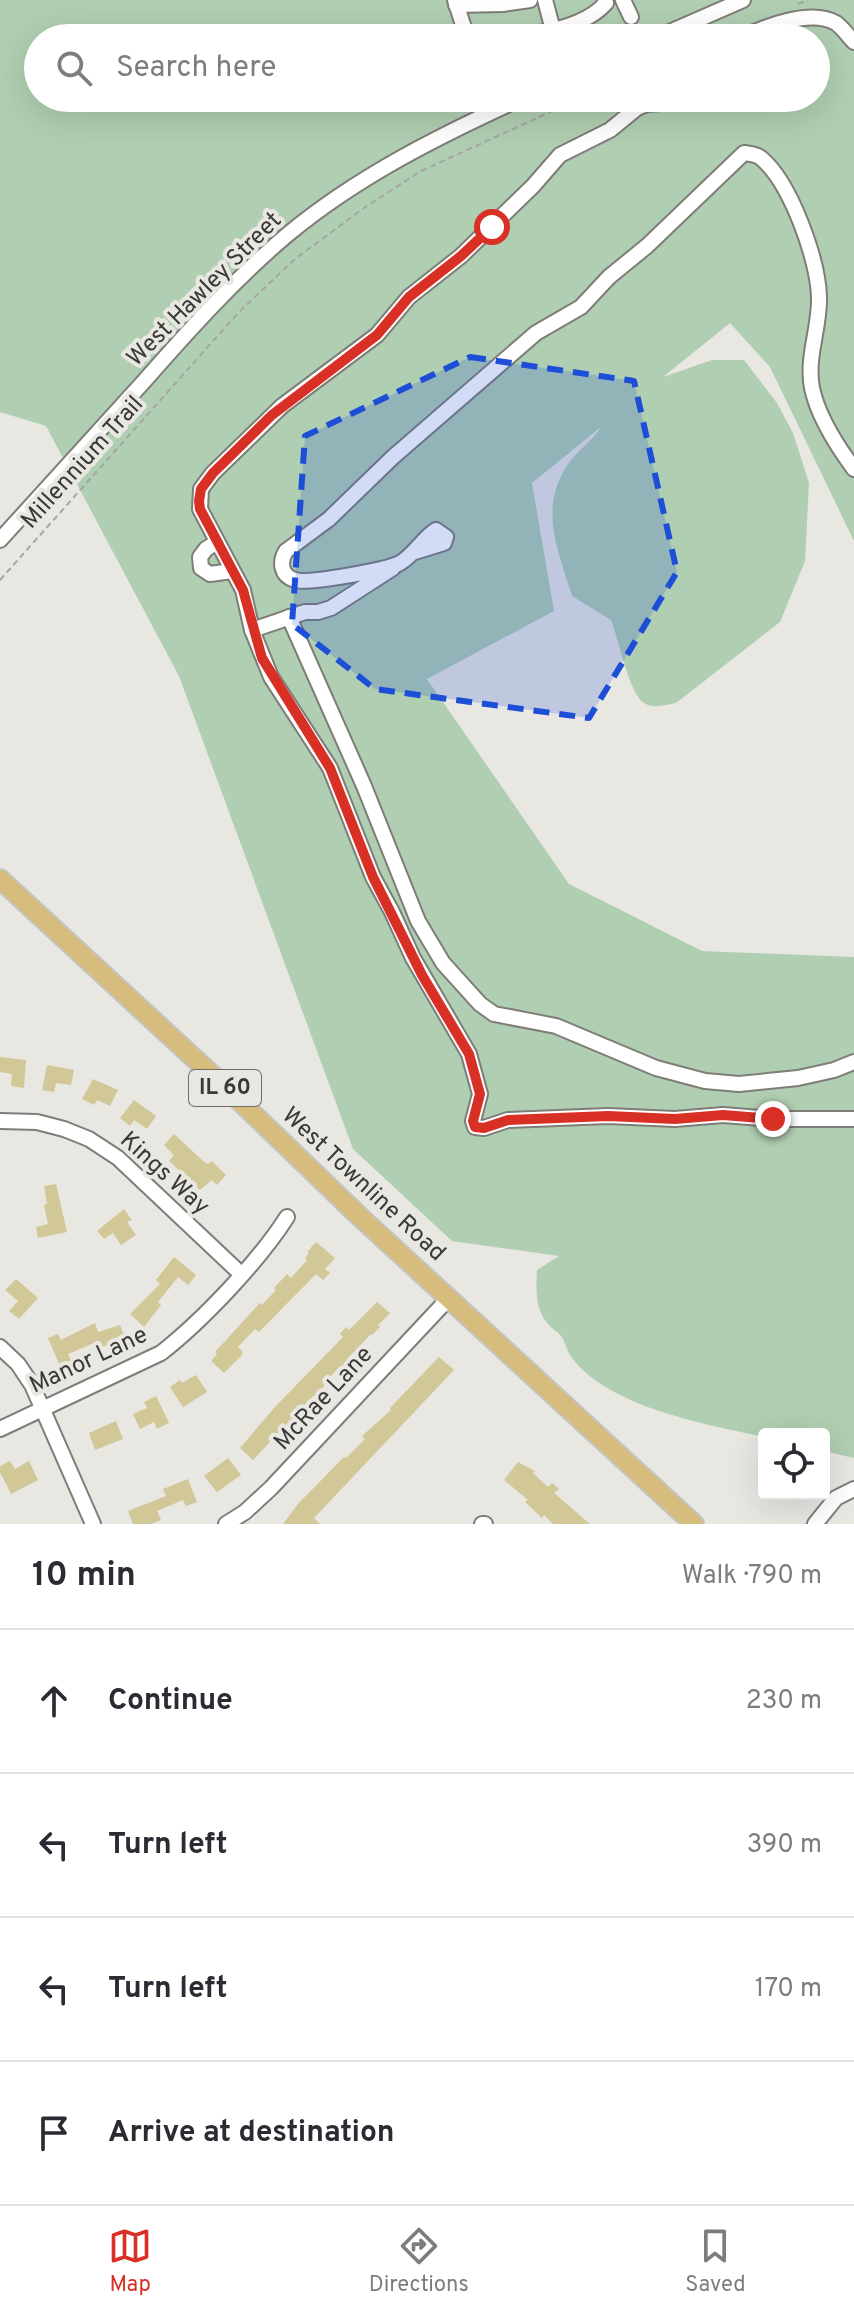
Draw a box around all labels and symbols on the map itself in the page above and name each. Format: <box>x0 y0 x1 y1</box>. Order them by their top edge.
street label: West Hawley Street <box>121 206 289 374</box>
route start <box>474 209 510 245</box>
street label: Millennium Trail <box>15 390 151 536</box>
road number: IL 60 <box>189 1070 261 1106</box>
street label: West Townline Road <box>275 1101 451 1269</box>
route end <box>755 1101 791 1137</box>
street label: Kings Way <box>113 1126 215 1222</box>
street label: Manor Lane <box>25 1321 153 1401</box>
street label: McRae Lane <box>268 1341 380 1457</box>

